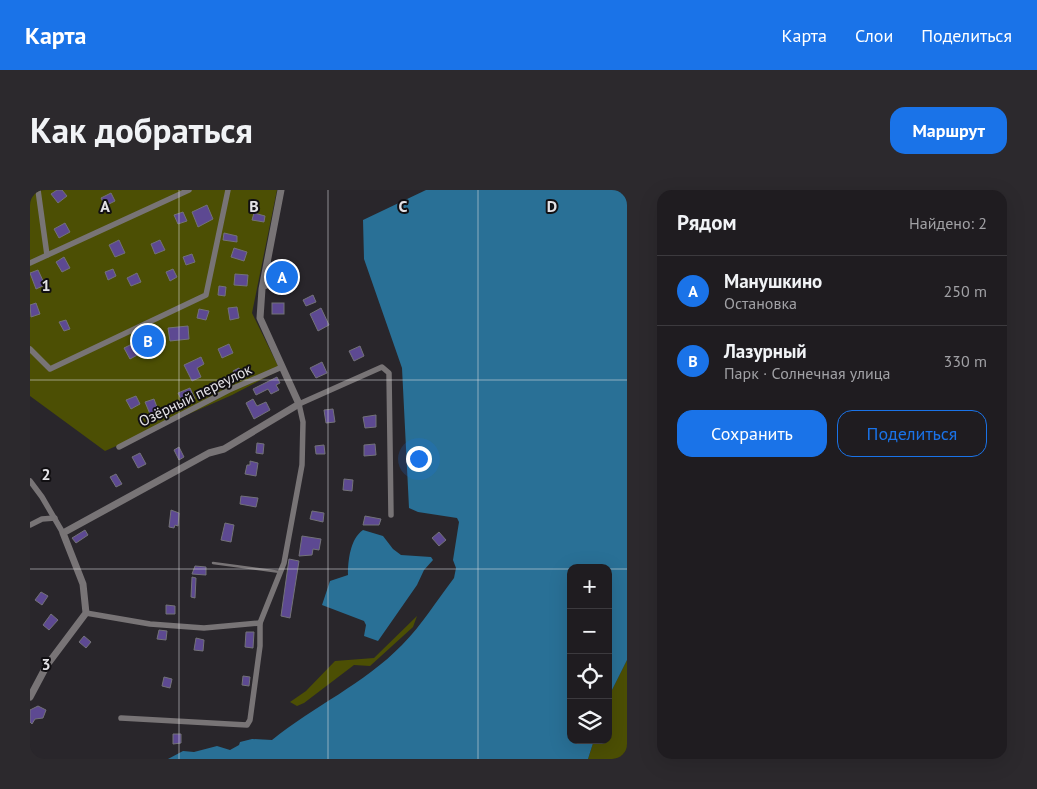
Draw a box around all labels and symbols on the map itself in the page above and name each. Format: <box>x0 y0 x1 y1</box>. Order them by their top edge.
text: A <box>100 196 110 216</box>
text: B <box>249 196 259 216</box>
text: C <box>399 196 408 216</box>
text: D <box>547 196 557 216</box>
pin: A <box>266 258 298 296</box>
text: 1 <box>41 275 51 295</box>
pin: B <box>132 322 164 360</box>
street label: Озёрный переулок <box>135 359 255 431</box>
your location <box>406 446 432 472</box>
text: 2 <box>41 464 51 484</box>
text: 3 <box>41 654 51 674</box>

